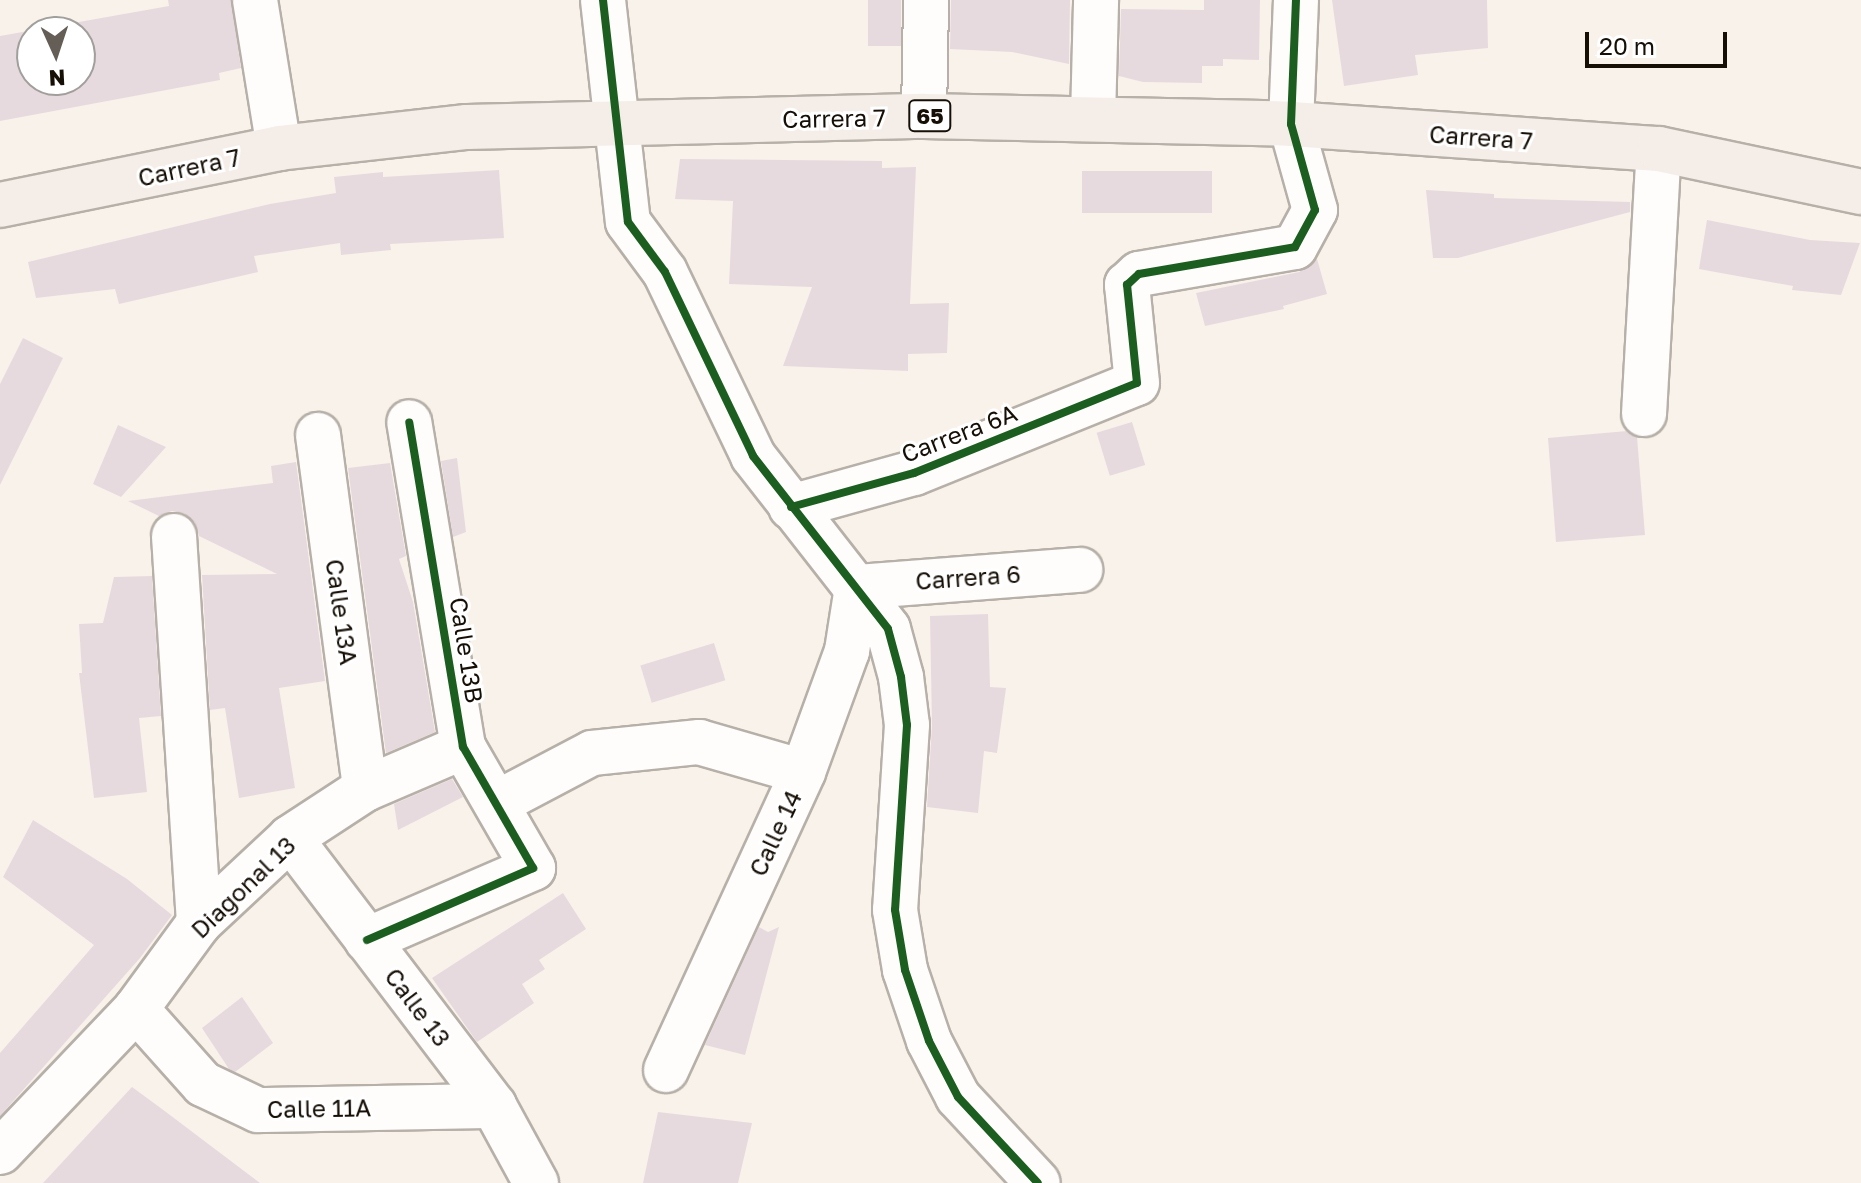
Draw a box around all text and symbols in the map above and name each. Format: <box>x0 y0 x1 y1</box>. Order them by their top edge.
north arrow <box>16 16 96 96</box>
scale bar <box>1589 16 1731 66</box>
text: 20 m <box>1599 31 1655 60</box>
text: N <box>48 65 66 92</box>
road number: 65 <box>908 98 952 134</box>
street label: Carrera 7 <box>782 103 886 133</box>
street label: Carrera 7 <box>1428 119 1534 155</box>
street label: Carrera 7 <box>135 142 243 192</box>
street label: Carrera 6A <box>897 398 1021 468</box>
street label: Calle 13A <box>320 557 364 667</box>
street label: Carrera 6 <box>914 559 1022 595</box>
street label: Calle 13B <box>444 595 490 705</box>
street label: Calle 14 <box>743 786 807 880</box>
street label: Diagonal 13 <box>185 830 301 944</box>
street label: Calle 13 <box>379 962 457 1052</box>
street label: Calle 11A <box>267 1093 371 1123</box>

